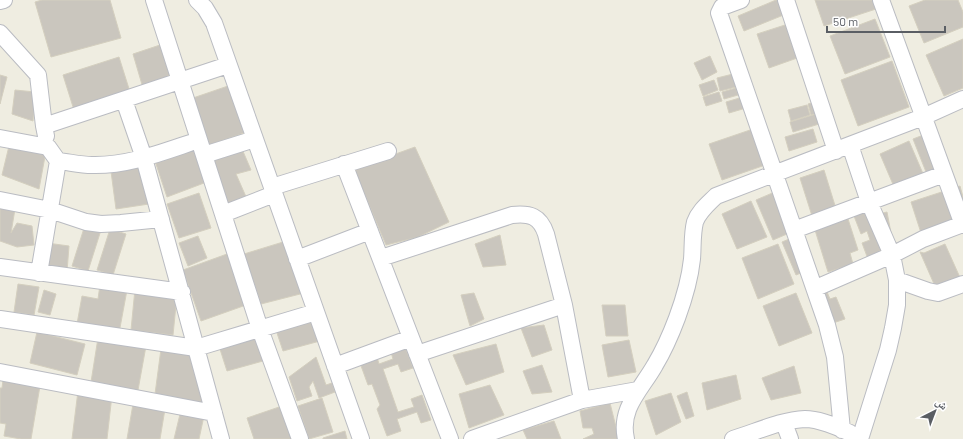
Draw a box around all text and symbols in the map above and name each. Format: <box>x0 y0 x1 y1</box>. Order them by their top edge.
scale bar <box>827 8 945 34</box>
text: 50 m <box>833 14 858 28</box>
north arrow <box>915 391 955 431</box>
text: ش <box>932 394 951 414</box>

